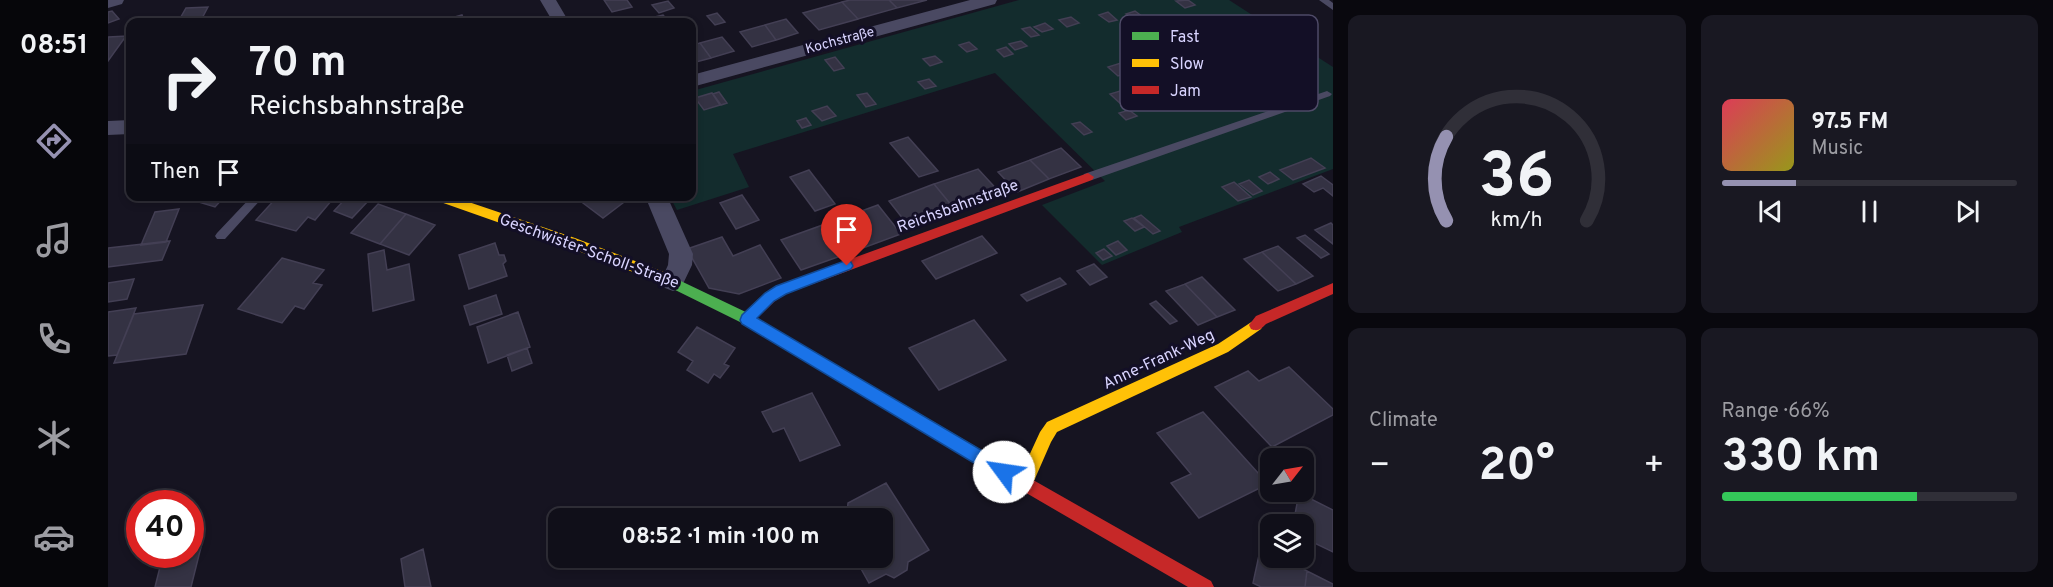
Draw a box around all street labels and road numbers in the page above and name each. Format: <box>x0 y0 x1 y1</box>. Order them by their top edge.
street label: Kochstraße <box>804 24 876 58</box>
street label: Reichsbahnstraße <box>895 176 1021 238</box>
street label: Geschwister-Scholl-Straße <box>496 210 682 294</box>
street label: Anne-Frank-Weg <box>1100 325 1218 395</box>

